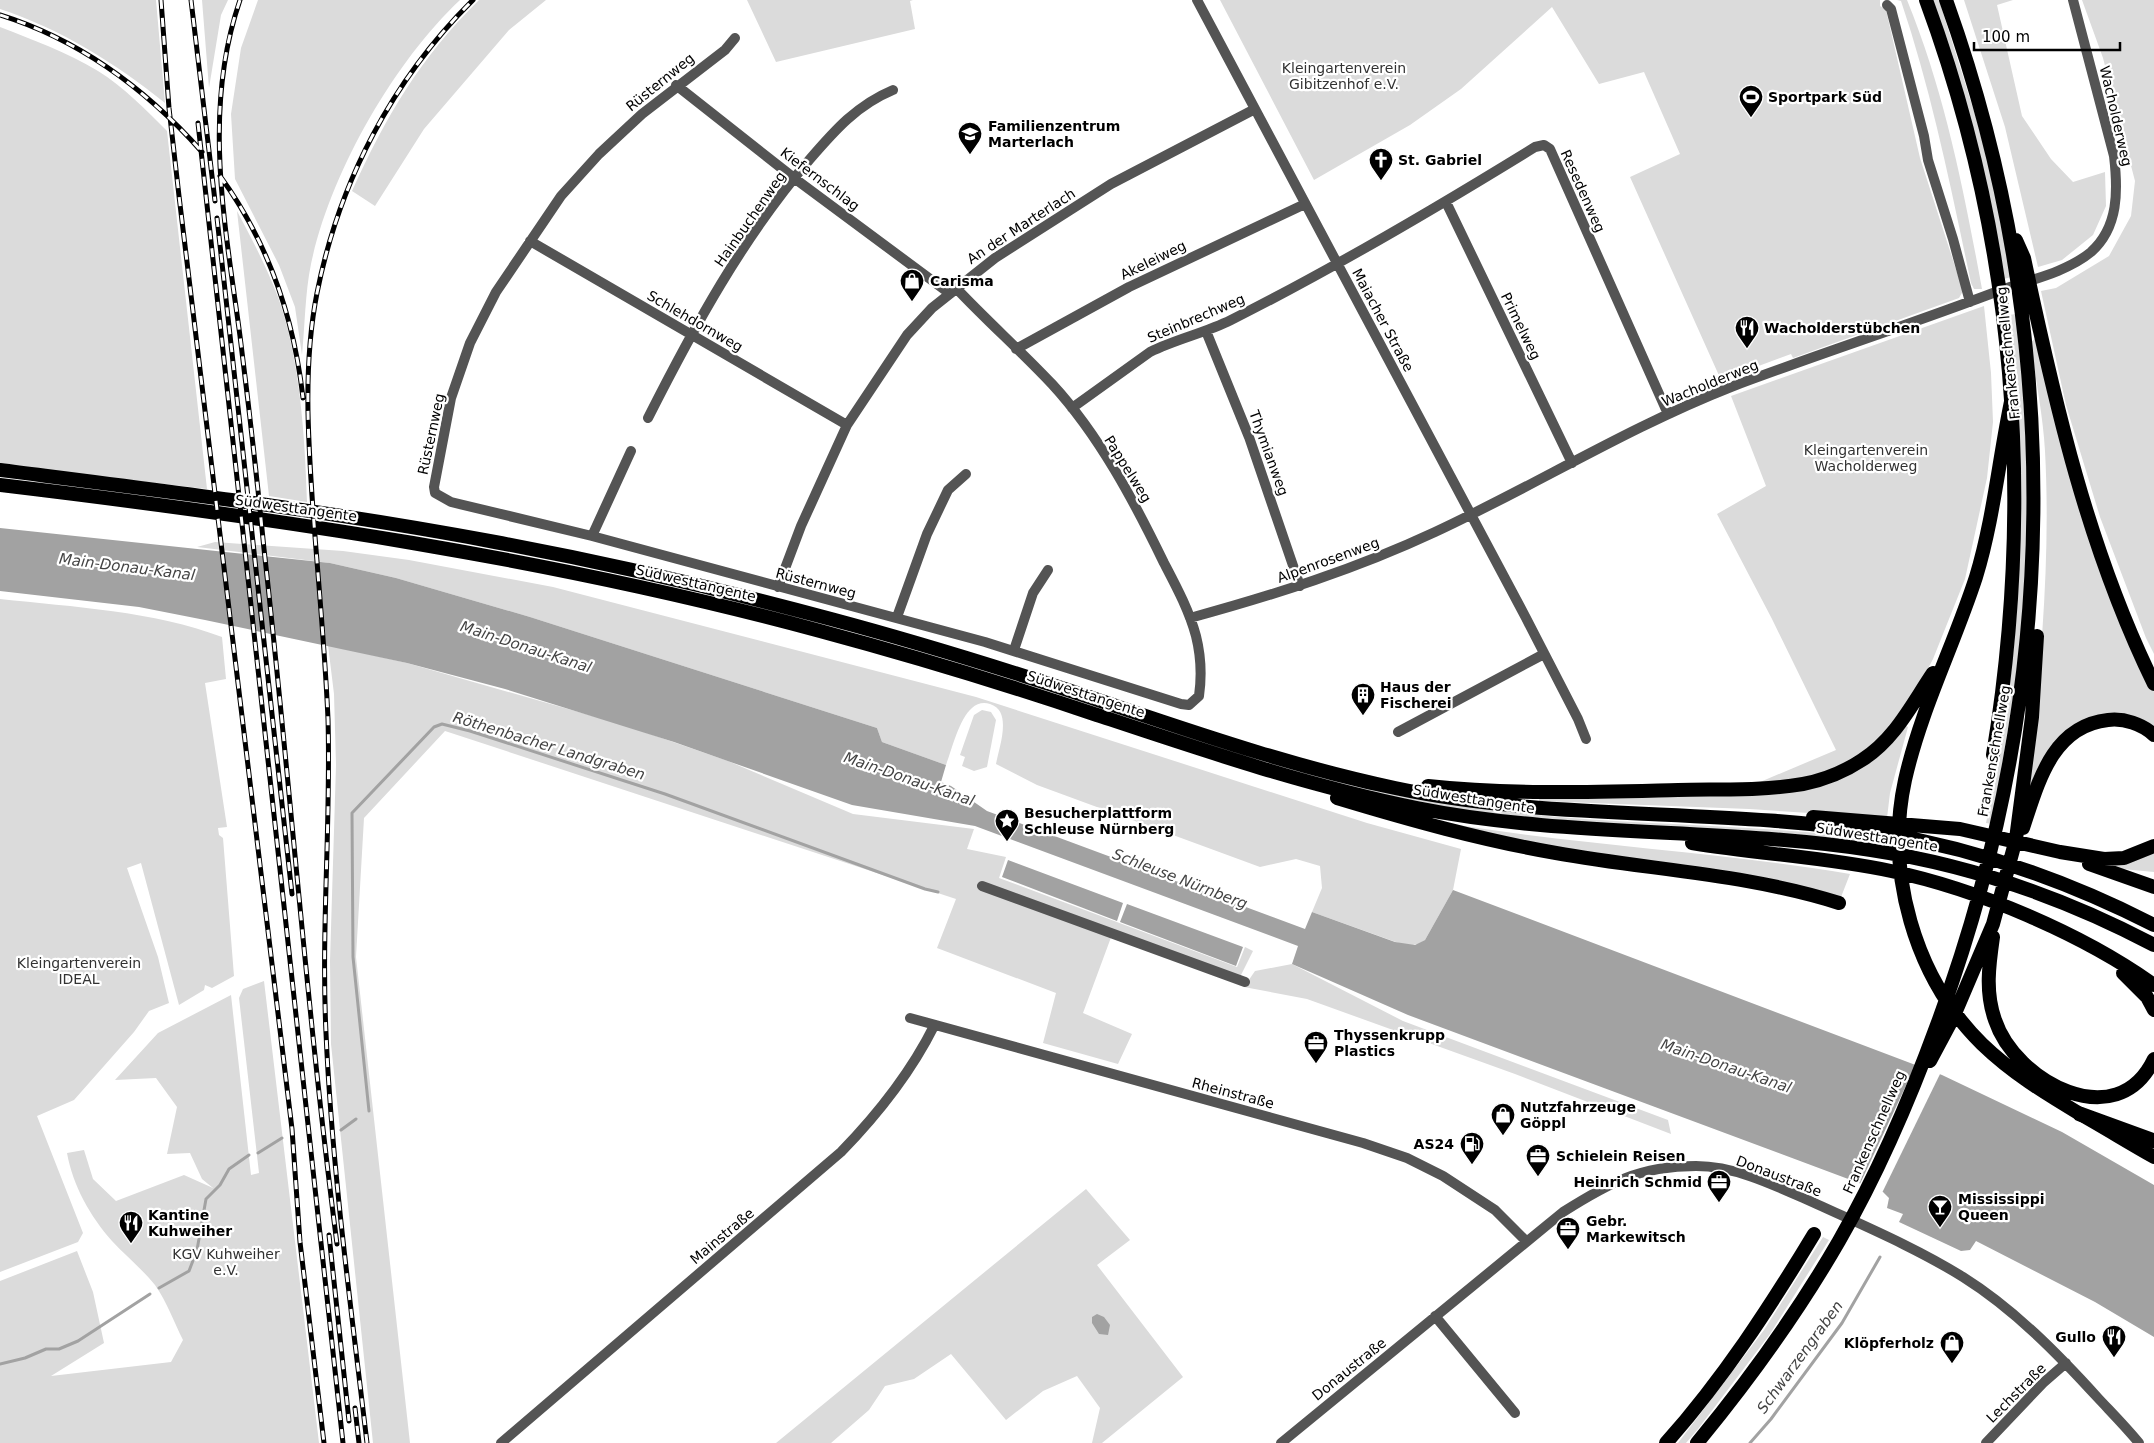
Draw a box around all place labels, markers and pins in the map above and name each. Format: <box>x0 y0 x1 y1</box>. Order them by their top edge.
sports icon: Sportpark Süd <box>1738 84 1764 118</box>
place label: Sportpark Süd <box>1768 89 1882 105</box>
place label: Familienzentrum Marterlach <box>988 118 1120 150</box>
school or university icon: Familienzentrum Marterlach <box>957 121 983 155</box>
church icon: St. Gabriel <box>1368 147 1394 181</box>
place label: St. Gabriel <box>1398 152 1482 168</box>
shop icon: Carisma <box>899 268 925 302</box>
place label: Carisma <box>930 273 994 289</box>
restaurant icon: Wacholderstübchen <box>1734 315 1760 349</box>
place label: Wacholderstübchen <box>1764 320 1920 336</box>
place label: Haus der Fischerei <box>1380 679 1452 711</box>
building icon: Haus der Fischerei <box>1350 682 1376 716</box>
place label: Besucherplattform Schleuse Nürnberg <box>1024 805 1174 837</box>
place icon: Besucherplattform Schleuse Nürnberg <box>994 808 1020 842</box>
place label: Thyssenkrupp Plastics <box>1334 1027 1445 1059</box>
office icon: Thyssenkrupp Plastics <box>1303 1030 1329 1064</box>
place label: Nutzfahrzeuge Göppl <box>1520 1099 1636 1131</box>
shop icon: Nutzfahrzeuge Göppl <box>1490 1102 1516 1136</box>
fuel station icon: AS24 <box>1459 1131 1485 1165</box>
place label: AS24 <box>1414 1136 1454 1152</box>
office icon: Schielein Reisen <box>1525 1143 1551 1177</box>
place label: Schielein Reisen <box>1556 1148 1685 1164</box>
office icon: Heinrich Schmid <box>1706 1169 1732 1203</box>
place label: Heinrich Schmid <box>1573 1174 1702 1190</box>
place label: Mississippi Queen <box>1958 1191 2045 1223</box>
bar icon: Mississippi Queen <box>1927 1194 1953 1228</box>
place label: Kantine Kuhweiher <box>148 1207 232 1239</box>
restaurant icon: Kantine Kuhweiher <box>118 1210 144 1244</box>
place label: Gebr. Markewitsch <box>1586 1213 1686 1245</box>
office icon: Gebr. Markewitsch <box>1555 1216 1581 1250</box>
restaurant icon: Gullo <box>2101 1324 2127 1358</box>
place label: Gullo <box>2055 1329 2096 1345</box>
shop icon: Klöpferholz <box>1939 1330 1965 1364</box>
place label: Klöpferholz <box>1844 1335 1934 1351</box>

